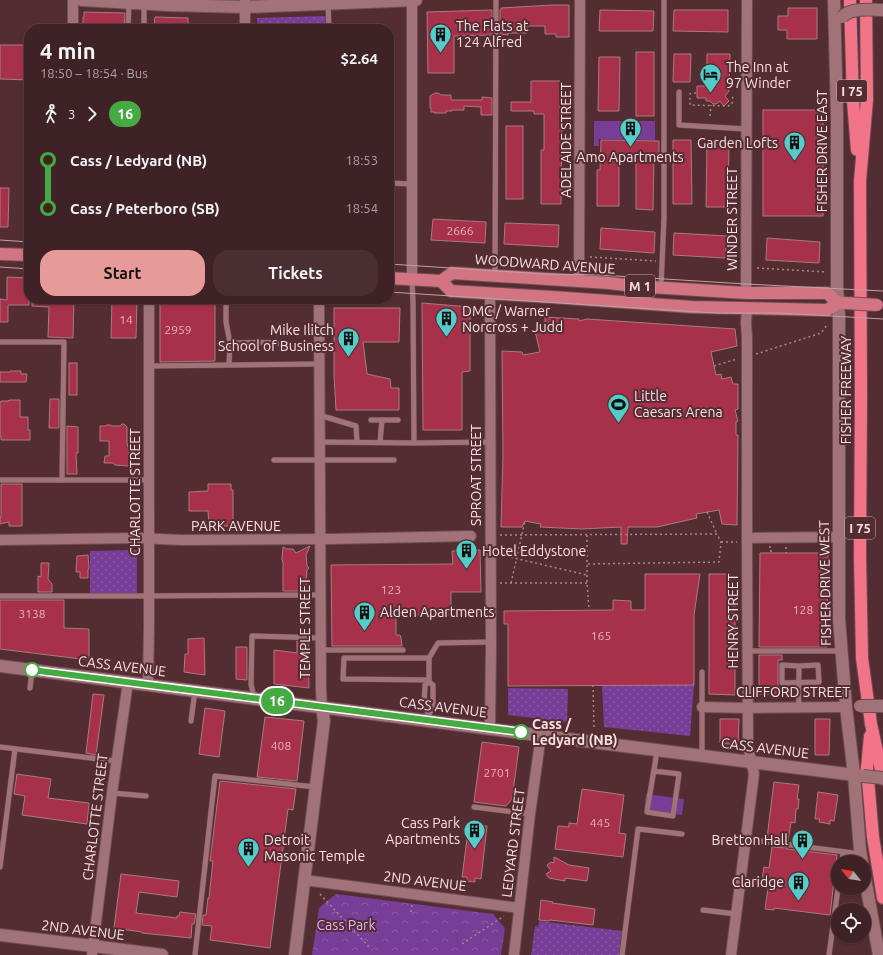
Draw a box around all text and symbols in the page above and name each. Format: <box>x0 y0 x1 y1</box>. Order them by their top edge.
place label: The Flats at 124 Alfred <box>456 18 529 50</box>
building icon: The Flats at 124 Alfred <box>428 21 454 54</box>
text: 4 min <box>40 38 96 63</box>
text: $2.64 <box>340 50 378 67</box>
place label: The Inn at 97 Winder <box>726 59 792 91</box>
hotel icon: The Inn at 97 Winder <box>698 62 724 95</box>
text: 18:50 – 18:54 · Bus <box>40 66 148 80</box>
road number: I 75 <box>837 80 867 102</box>
street label: ADELAIDE STREET <box>558 82 574 198</box>
street label: FISHER DRIVE EAST <box>814 90 830 212</box>
icon: walk <box>40 103 62 125</box>
icon: forward <box>81 103 103 125</box>
text: 16 <box>117 106 133 122</box>
text: 3 <box>68 107 75 121</box>
building icon: Amo Apartments <box>617 116 643 149</box>
building icon: Garden Lofts <box>781 130 807 163</box>
place label: Garden Lofts <box>697 135 778 151</box>
place label: Amo Apartments <box>576 149 684 165</box>
text: Cass / Ledyard (NB) <box>70 152 207 169</box>
text: 18:53 <box>345 153 378 167</box>
street label: WINDER STREET <box>724 167 740 271</box>
text: Cass / Peterboro (SB) <box>70 200 220 217</box>
text: 18:54 <box>345 201 378 215</box>
house number: 2666 <box>446 224 474 237</box>
button: Start <box>40 250 205 296</box>
button: Tickets <box>213 250 378 296</box>
street label: WOODWARD AVENUE <box>474 251 616 277</box>
road number: M 1 <box>625 275 655 297</box>
place label: DMC / Warner Norcross + Judd <box>462 303 563 335</box>
building icon: DMC / Warner Norcross + Judd <box>433 306 459 339</box>
house number: 14 <box>119 313 133 326</box>
place label: Mike Ilitch School of Business <box>218 322 334 354</box>
house number: 2959 <box>164 323 192 336</box>
building icon: Mike Ilitch School of Business <box>336 325 362 358</box>
street label: FISHER FREEWAY <box>838 336 854 444</box>
place label: Little Caesars Arena <box>634 388 723 420</box>
sports icon: Little Caesars Arena <box>606 391 632 424</box>
street label: SPROAT STREET <box>468 424 484 526</box>
street label: CHARLOTTE STREET <box>127 428 143 556</box>
road number: I 75 <box>845 517 875 539</box>
street label: PARK AVENUE <box>191 518 281 534</box>
street label: FISHER DRIVE WEST <box>816 520 834 646</box>
building icon: Hotel Eddystone <box>454 538 480 571</box>
place label: Hotel Eddystone <box>482 543 586 559</box>
street label: HENRY STREET <box>725 573 741 668</box>
street label: TEMPLE STREET <box>297 577 313 679</box>
house number: 123 <box>381 583 401 596</box>
building icon: Alden Apartments <box>351 599 377 632</box>
house number: 128 <box>793 603 813 616</box>
place label: Alden Apartments <box>380 604 495 620</box>
house number: 3138 <box>18 607 46 620</box>
house number: 165 <box>591 629 611 642</box>
street label: CASS AVENUE <box>77 653 167 679</box>
unlabelled marker <box>24 662 40 678</box>
street label: CLIFFORD STREET <box>736 684 850 700</box>
line badge: 16 <box>259 688 295 714</box>
text: 16 <box>269 693 285 709</box>
street label: CASS AVENUE <box>398 694 488 720</box>
place label: Cass / Ledyard (NB) <box>532 716 618 748</box>
marker: Cass / Ledyard (NB) <box>513 724 529 740</box>
street label: CASS AVENUE <box>720 735 810 761</box>
house number: 408 <box>271 739 291 752</box>
street label: CHARLOTTE STREET <box>79 752 111 881</box>
house number: 2701 <box>483 766 511 779</box>
street label: LEDYARD STREET <box>498 787 528 898</box>
place label: Cass Park Apartments <box>385 815 460 847</box>
house number: 445 <box>590 816 610 829</box>
building icon: Cass Park Apartments <box>462 818 488 851</box>
building icon: Bretton Hall <box>790 827 816 860</box>
place label: Detroit Masonic Temple <box>264 832 365 864</box>
place label: Bretton Hall <box>711 832 788 848</box>
building icon: Detroit Masonic Temple <box>236 835 262 868</box>
north arrow <box>831 855 871 895</box>
map controls <box>831 855 871 943</box>
street label: 2ND AVENUE <box>383 868 468 894</box>
building icon: Claridge <box>786 869 812 902</box>
place label: Claridge <box>732 874 784 890</box>
button: locate <box>831 903 871 943</box>
street label: 2ND AVENUE <box>41 917 126 943</box>
park label: Cass Park <box>317 917 375 933</box>

